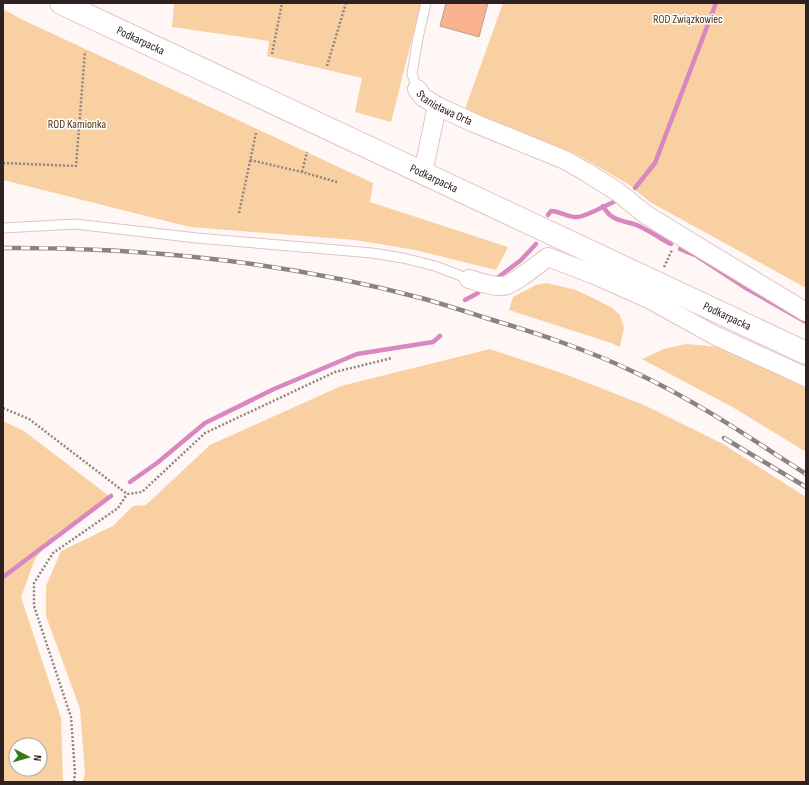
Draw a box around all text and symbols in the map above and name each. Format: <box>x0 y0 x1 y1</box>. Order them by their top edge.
park label: ROD Związkowiec <box>653 12 723 27</box>
street label: Podkarpacka <box>114 23 167 58</box>
street label: Stanisława Orła <box>413 87 475 129</box>
park label: ROD Kamionka <box>48 117 107 132</box>
street label: Podkarpacka <box>407 160 461 196</box>
street label: Podkarpacka <box>701 298 754 334</box>
north arrow <box>8 737 48 777</box>
text: N <box>31 754 44 762</box>

